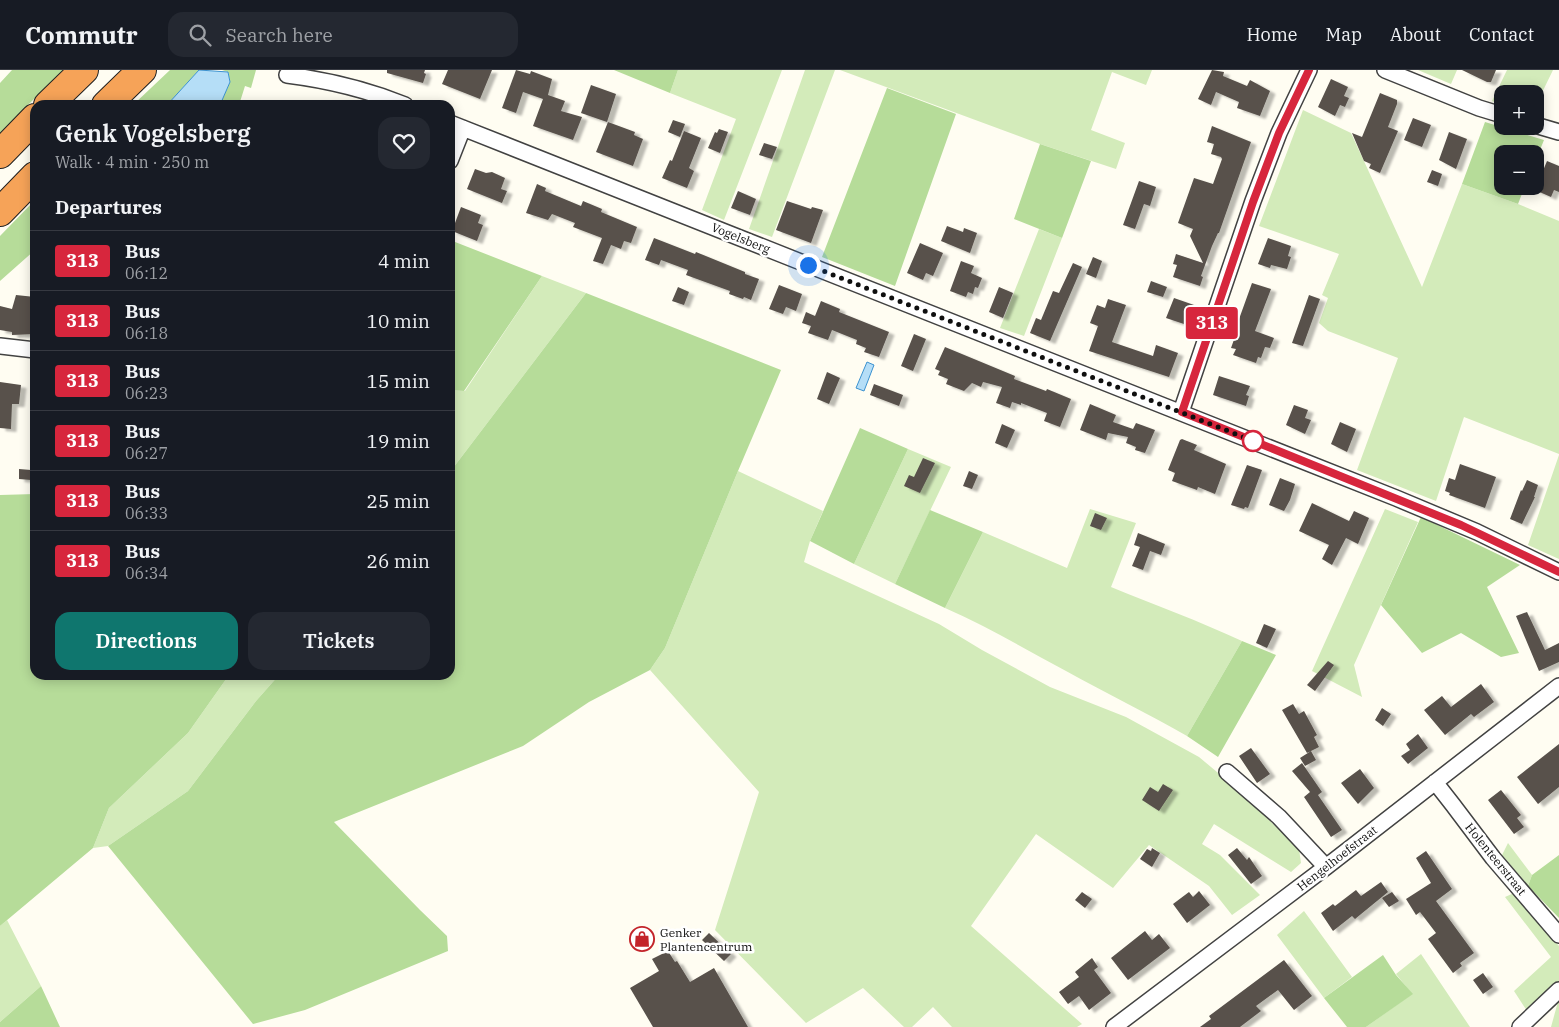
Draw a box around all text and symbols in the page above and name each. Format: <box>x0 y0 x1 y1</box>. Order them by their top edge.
search box <box>168 12 518 57</box>
text: Commutr <box>25 19 138 51</box>
icon: search <box>186 21 214 49</box>
text: Search here <box>226 23 333 47</box>
text: Home <box>1246 23 1298 46</box>
text: Map <box>1326 23 1362 46</box>
text: About <box>1390 23 1441 46</box>
text: Contact <box>1469 23 1534 46</box>
map controls <box>1494 85 1544 195</box>
button: + <box>1494 85 1544 135</box>
text: Genk Vogelsberg <box>55 117 251 149</box>
button: heart <box>378 117 430 169</box>
button: − <box>1494 145 1544 195</box>
text: Walk · 4 min · 250 m <box>55 152 209 172</box>
text: Departures <box>55 195 162 219</box>
street label: Vogelsberg <box>709 219 773 257</box>
text: Bus <box>125 239 160 263</box>
text: 313 <box>66 249 99 272</box>
text: 4 min <box>378 249 430 273</box>
your location <box>796 253 821 278</box>
text: 06:12 <box>125 263 168 283</box>
text: Bus <box>125 299 160 323</box>
line badge: 313 <box>1183 307 1241 339</box>
text: 313 <box>66 309 99 332</box>
text: 10 min <box>367 309 430 333</box>
text: 313 <box>1196 311 1228 334</box>
text: 06:18 <box>125 323 168 343</box>
text: Bus <box>125 359 160 383</box>
text: 313 <box>66 369 99 392</box>
text: 15 min <box>367 369 430 393</box>
text: 06:23 <box>125 383 168 403</box>
text: Bus <box>125 419 160 443</box>
text: 313 <box>66 429 99 452</box>
text: 19 min <box>367 429 430 453</box>
unlabelled marker <box>1242 430 1264 452</box>
text: 06:27 <box>125 443 168 463</box>
text: Bus <box>125 479 160 503</box>
text: 313 <box>66 489 99 512</box>
text: 25 min <box>367 489 430 513</box>
text: 06:33 <box>125 503 168 523</box>
text: Bus <box>125 539 160 563</box>
text: 313 <box>66 549 99 572</box>
text: 26 min <box>367 549 430 573</box>
text: 06:34 <box>125 563 168 583</box>
button: Directions <box>55 612 238 670</box>
button: Tickets <box>248 612 430 670</box>
street label: Holenteerstraat <box>1462 820 1530 898</box>
street label: Hengelhoefstraat <box>1294 822 1380 894</box>
place label: Genker Plantencentrum <box>660 925 753 954</box>
shop icon: Genker Plantencentrum <box>629 926 655 952</box>

